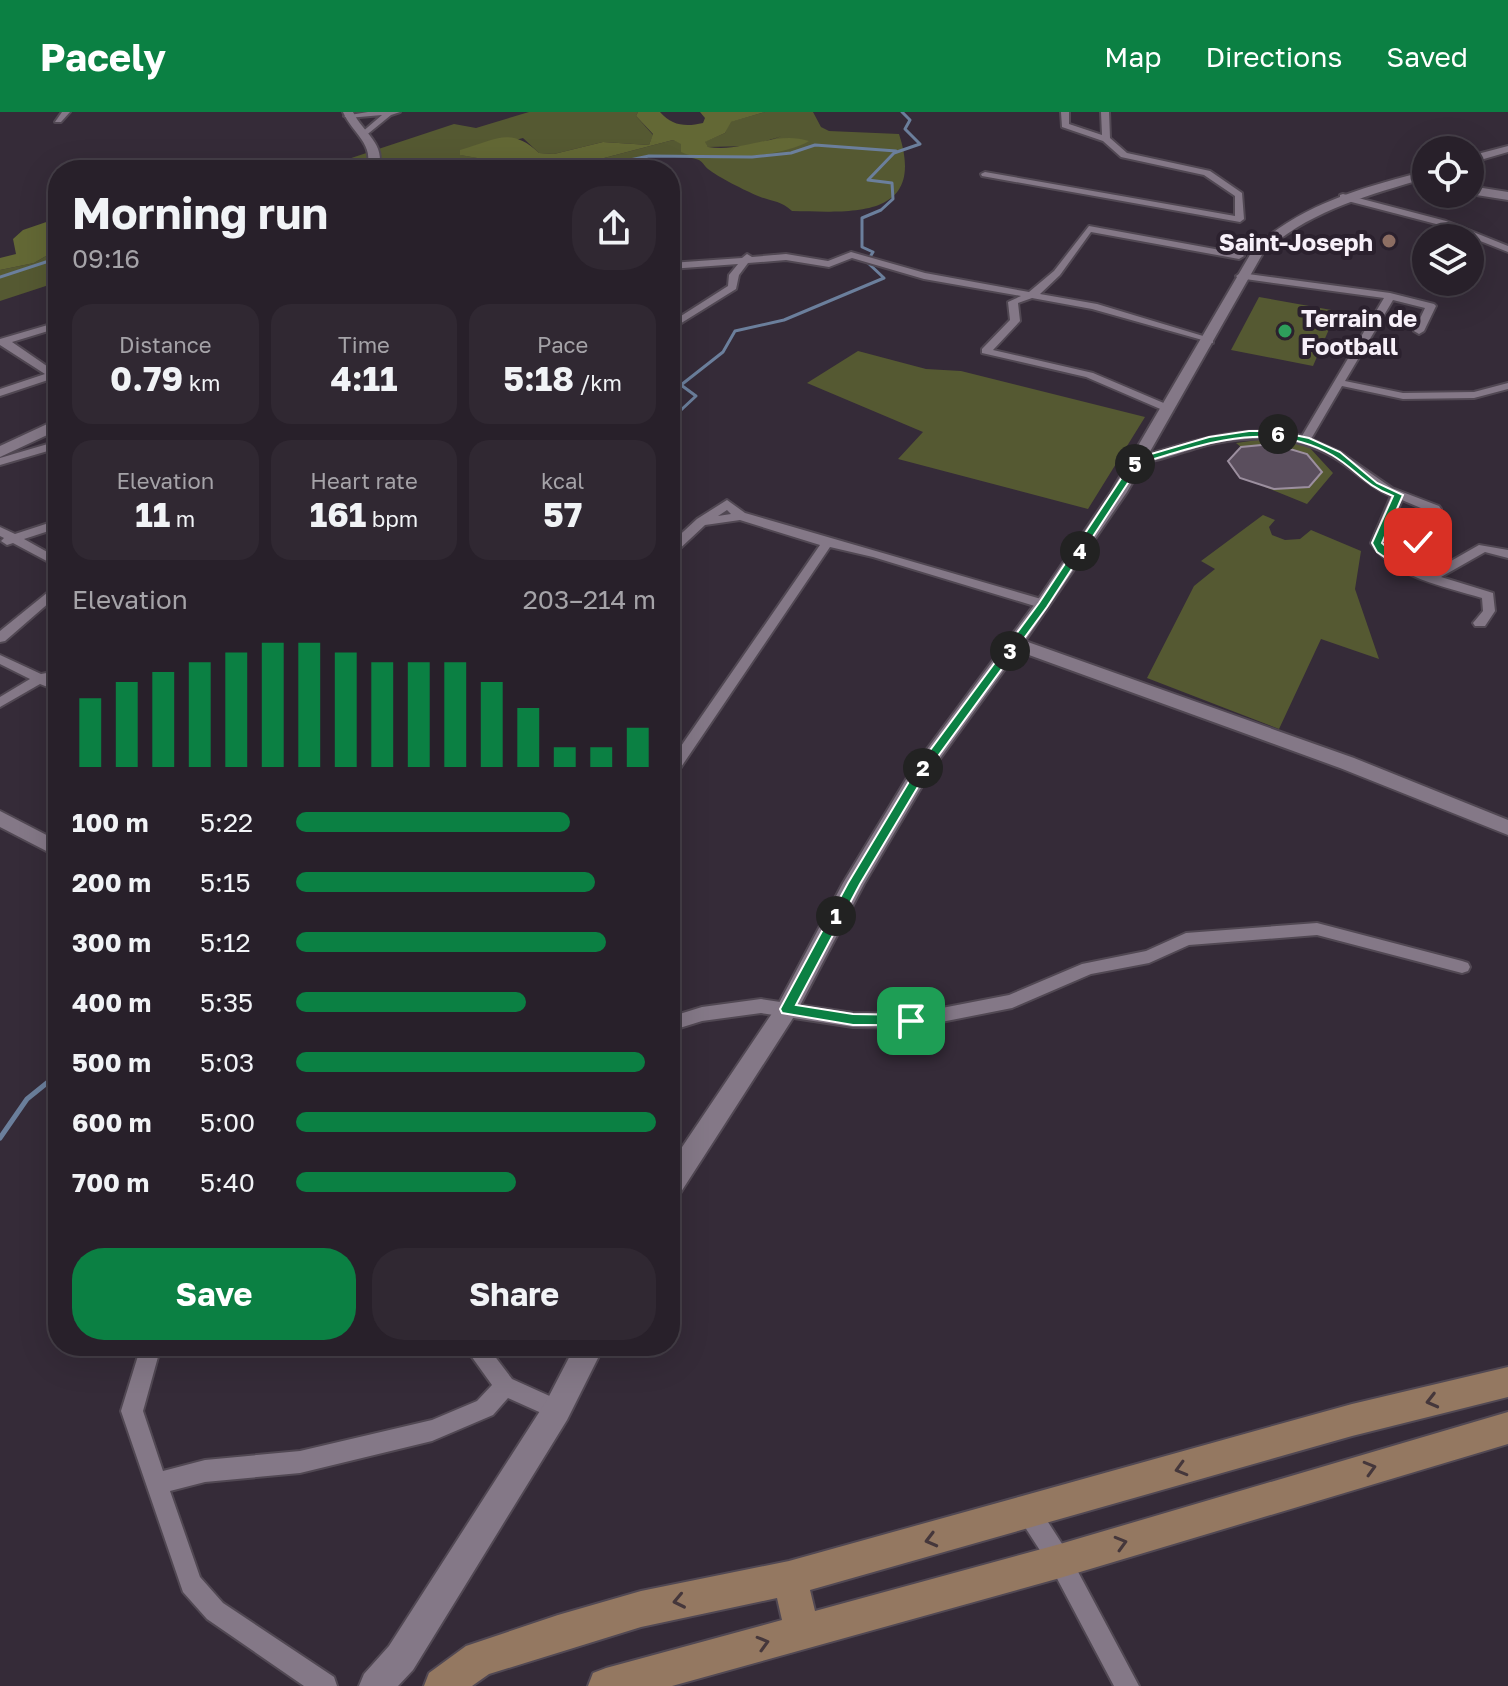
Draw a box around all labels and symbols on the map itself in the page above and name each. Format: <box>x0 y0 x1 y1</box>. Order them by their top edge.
place label: Saint-Joseph <box>1219 227 1373 256</box>
marker: Saint-Joseph <box>1380 232 1398 250</box>
place label: Terrain de Football <box>1301 303 1417 360</box>
marker: Terrain de Football <box>1276 322 1294 340</box>
pin: 6 <box>1258 414 1298 454</box>
pin: 5 <box>1115 444 1155 484</box>
pin <box>1384 508 1452 576</box>
pin: 4 <box>1060 531 1100 571</box>
pin: 3 <box>990 631 1030 671</box>
pin: 2 <box>903 748 943 788</box>
pin: 1 <box>816 896 856 936</box>
pin <box>877 987 945 1055</box>
one-way arrow <box>1426 1391 1440 1408</box>
one-way arrow <box>1175 1460 1189 1476</box>
one-way arrow <box>1362 1461 1376 1477</box>
one-way arrow <box>925 1530 939 1547</box>
one-way arrow <box>1114 1536 1127 1552</box>
one-way arrow <box>672 1592 686 1609</box>
one-way arrow <box>755 1635 769 1652</box>

